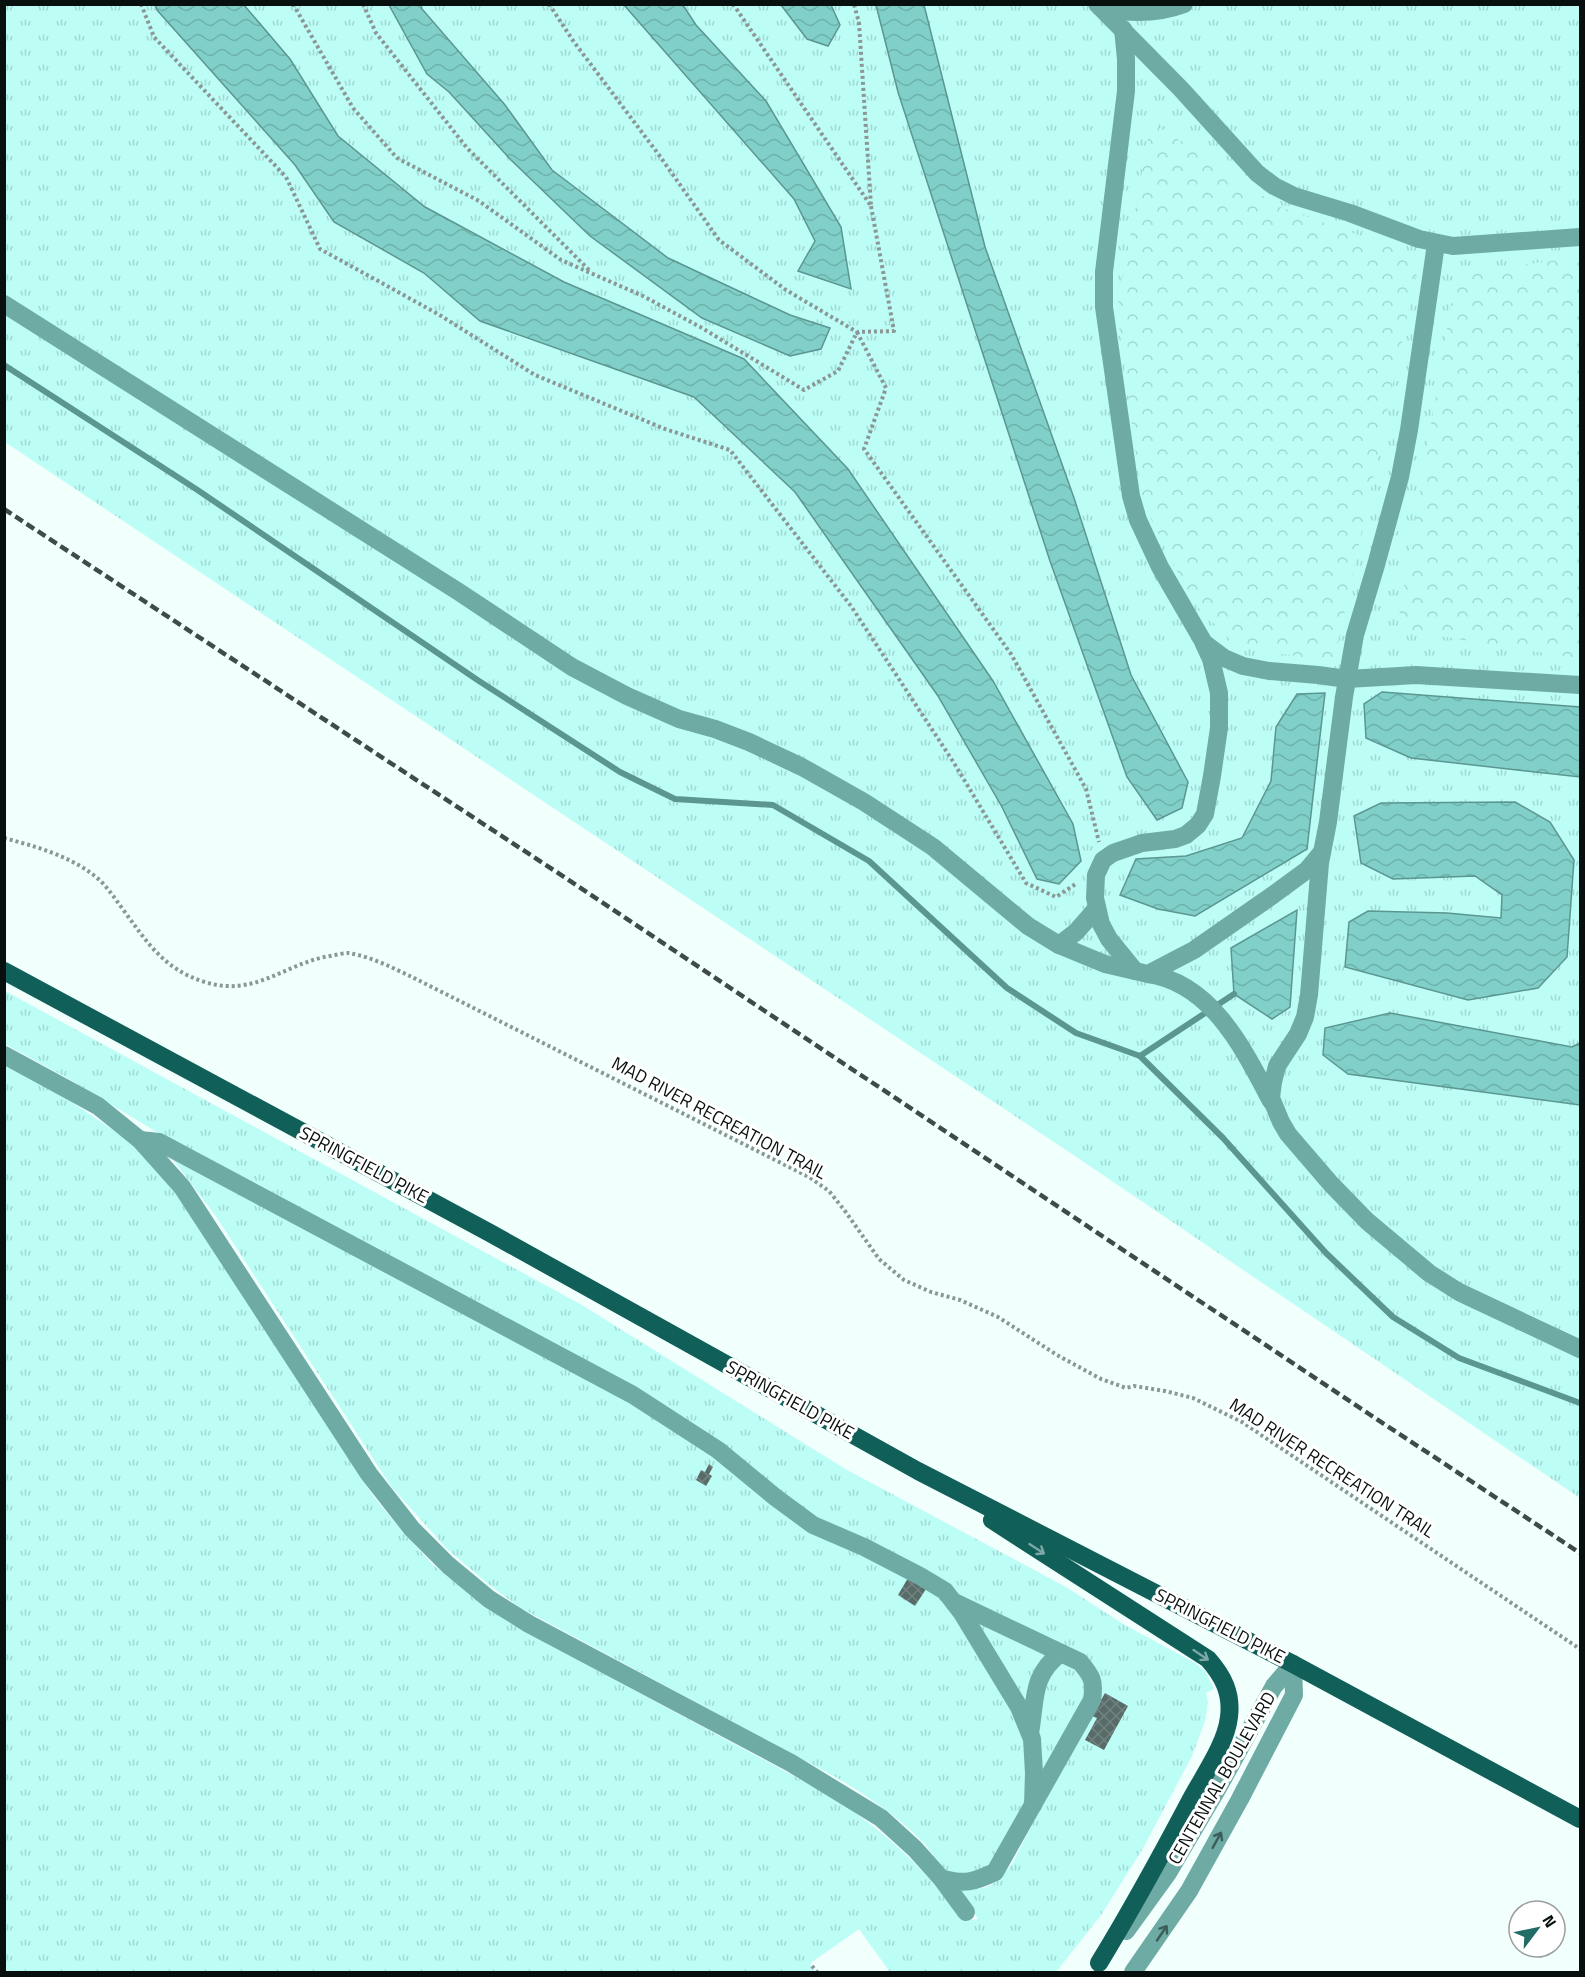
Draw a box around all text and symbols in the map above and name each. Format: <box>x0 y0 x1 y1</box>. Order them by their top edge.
street label: MAD RIVER RECREATION TRAIL <box>607 1049 832 1186</box>
street label: SPRINGFIELD PIKE <box>295 1119 434 1210</box>
street label: SPRINGFIELD PIKE <box>721 1353 859 1446</box>
street label: MAD RIVER RECREATION TRAIL <box>1224 1391 1441 1545</box>
one-way arrow <box>1028 1543 1045 1556</box>
street label: SPRINGFIELD PIKE <box>1151 1581 1290 1670</box>
one-way arrow <box>1192 1649 1208 1661</box>
street label: CENTENNAL BOULEVARD <box>1161 1686 1282 1869</box>
one-way arrow <box>1211 1832 1223 1849</box>
north arrow <box>1507 1899 1567 1959</box>
text: N <box>1537 1910 1563 1932</box>
one-way arrow <box>1155 1924 1168 1941</box>

